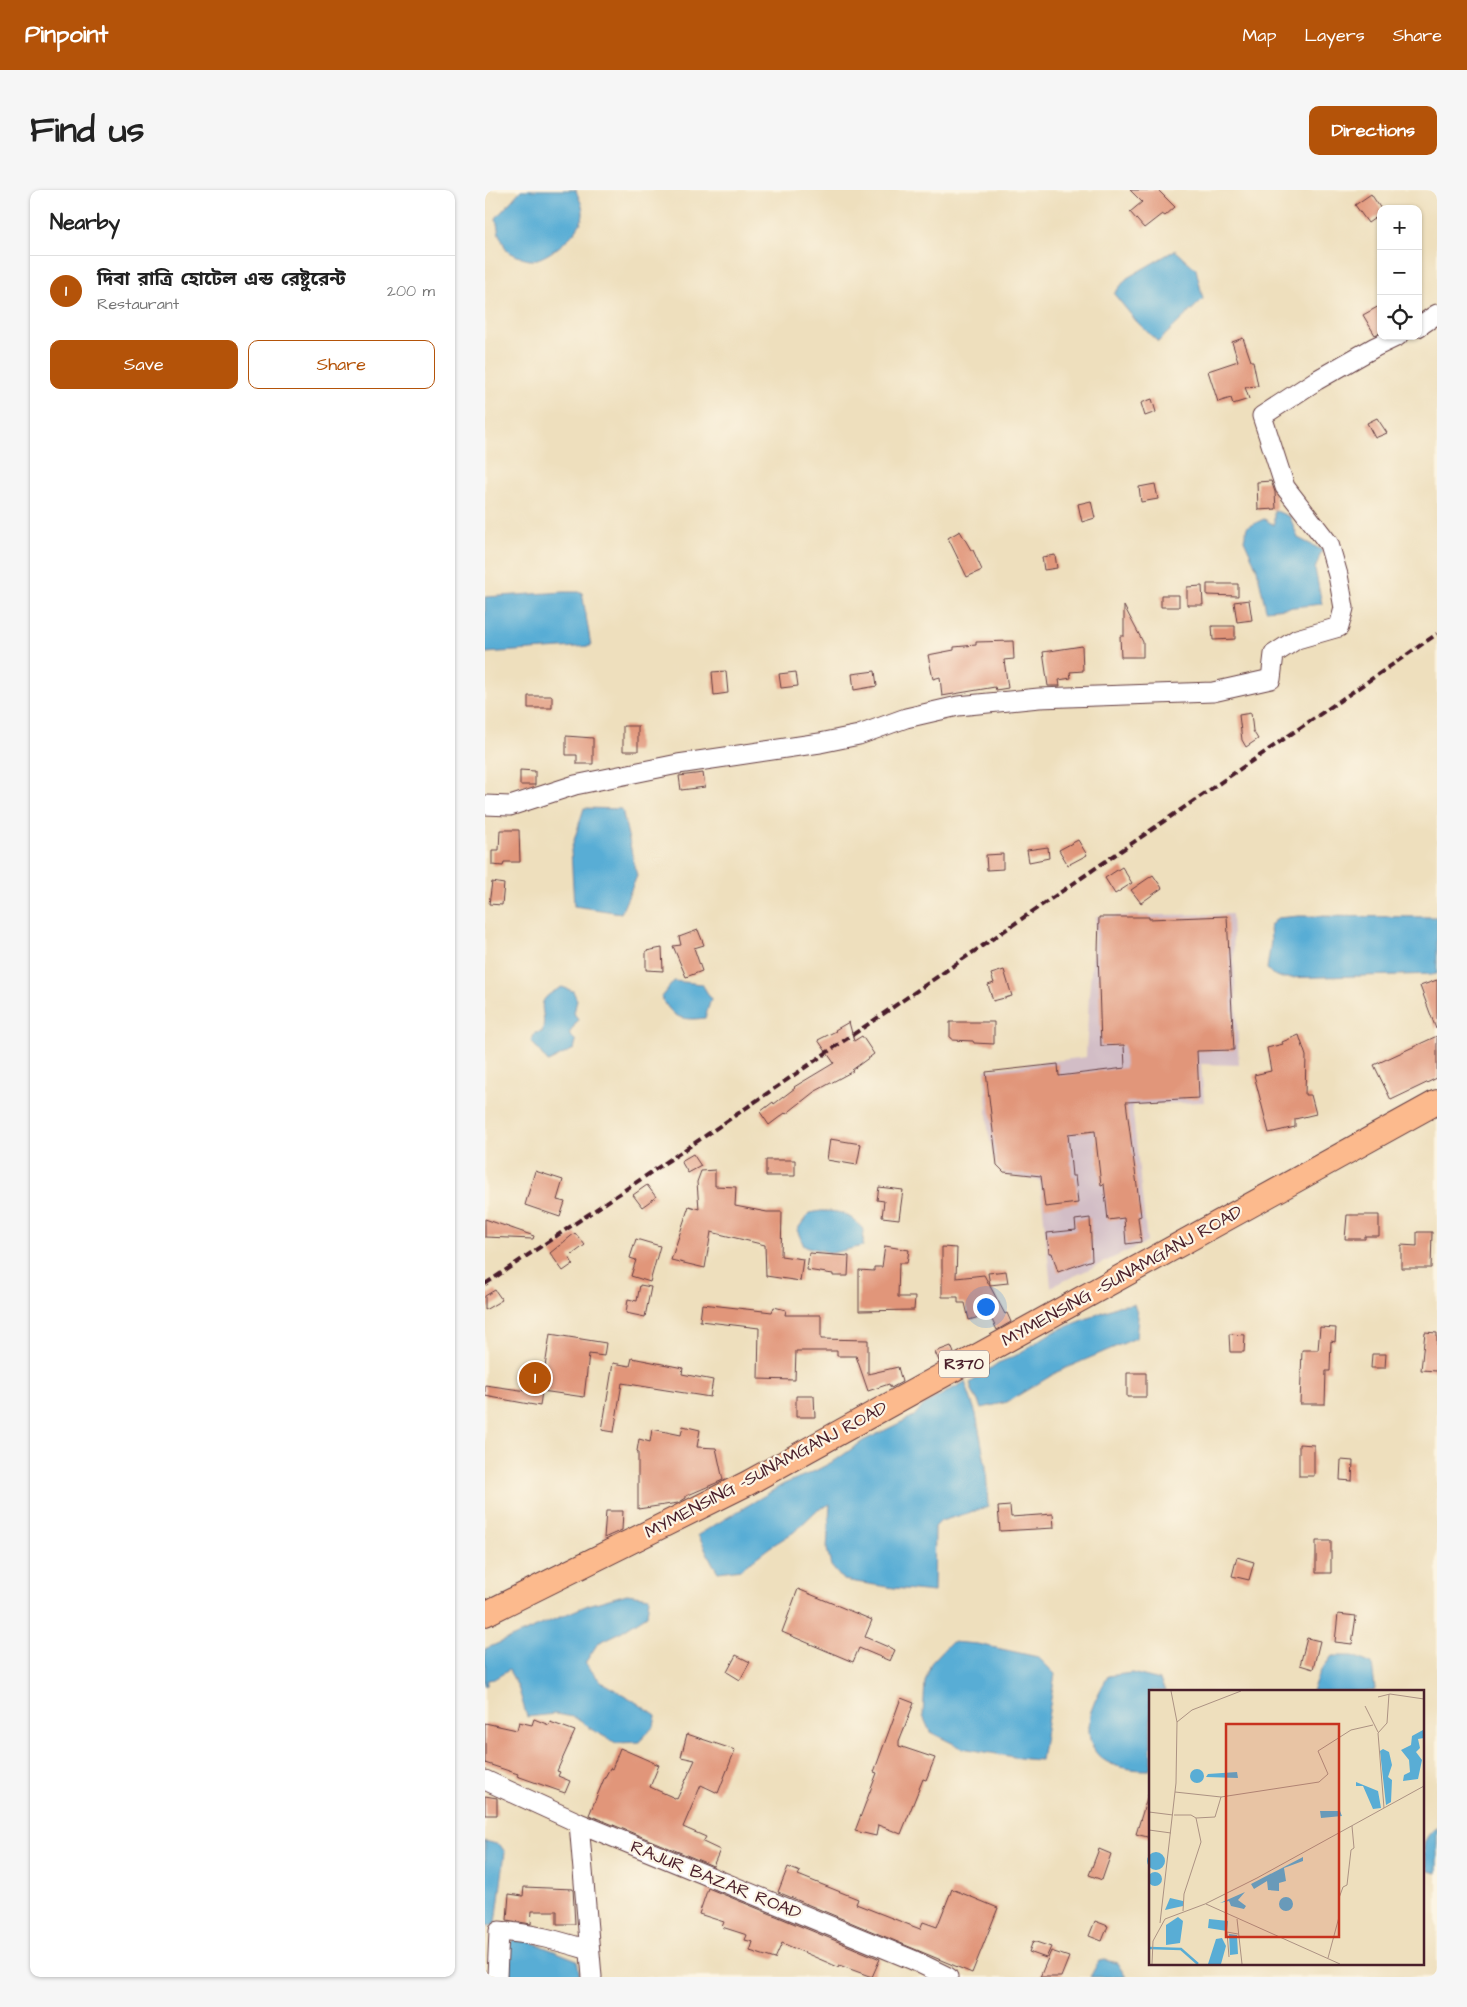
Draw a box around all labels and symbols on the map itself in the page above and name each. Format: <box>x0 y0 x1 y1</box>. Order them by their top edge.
street label: MYMENSING -SUNAMGANJ ROAD <box>997 1199 1247 1353</box>
your location <box>973 1294 999 1320</box>
road number: R370 <box>939 1350 989 1378</box>
pin: 1 <box>519 1359 551 1397</box>
street label: MYMENSING -SUNAMGANJ ROAD <box>640 1395 892 1545</box>
inset map <box>1149 1690 1424 1964</box>
street label: RAJUR BAZAR ROAD <box>627 1834 805 1926</box>

